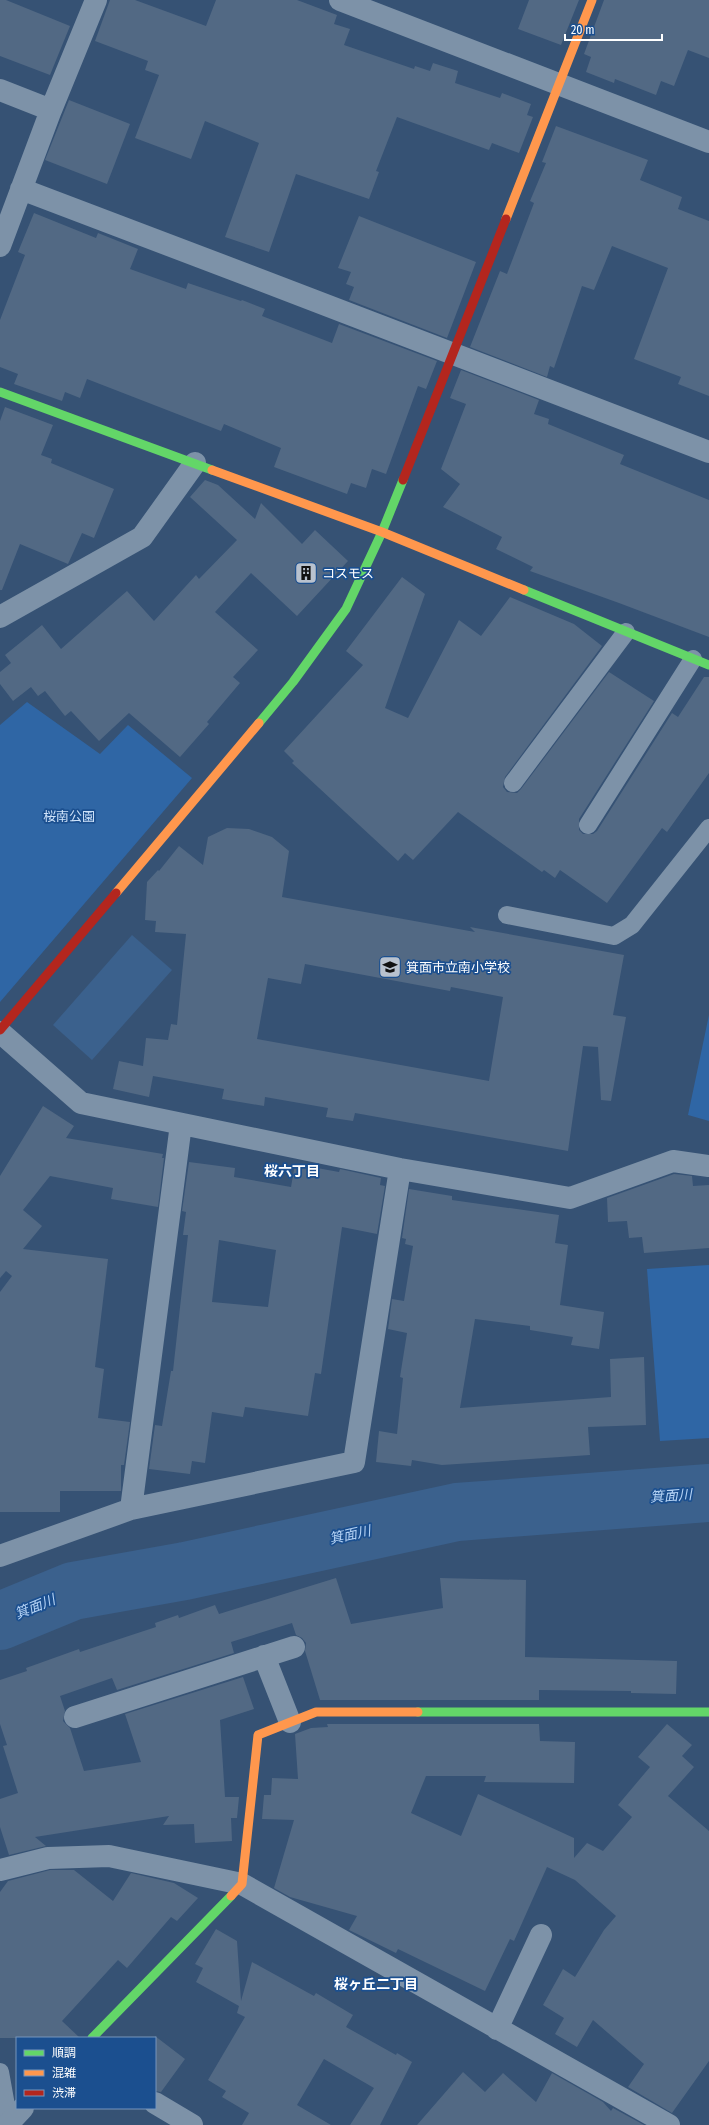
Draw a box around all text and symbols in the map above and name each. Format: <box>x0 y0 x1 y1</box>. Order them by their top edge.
scale bar <box>565 16 662 42</box>
text: 20 m <box>571 23 595 37</box>
building icon: コスモス <box>293 560 319 586</box>
place label: コスモス <box>322 566 374 581</box>
park label: 桜南公園 <box>43 809 95 824</box>
school or university icon: 箕面市立南小学校 <box>377 954 403 980</box>
place label: 箕面市立南小学校 <box>406 960 510 975</box>
district label: 桜六丁目 <box>264 1163 320 1180</box>
water label: 箕面川 <box>649 1486 695 1506</box>
water label: 箕面川 <box>328 1522 374 1548</box>
water label: 箕面川 <box>12 1591 60 1623</box>
district label: 桜ヶ丘二丁目 <box>334 1976 418 1993</box>
legend <box>16 2037 156 2109</box>
text: 順調 <box>52 2046 76 2060</box>
text: 混雑 <box>52 2066 76 2080</box>
text: 渋滞 <box>52 2086 76 2100</box>

